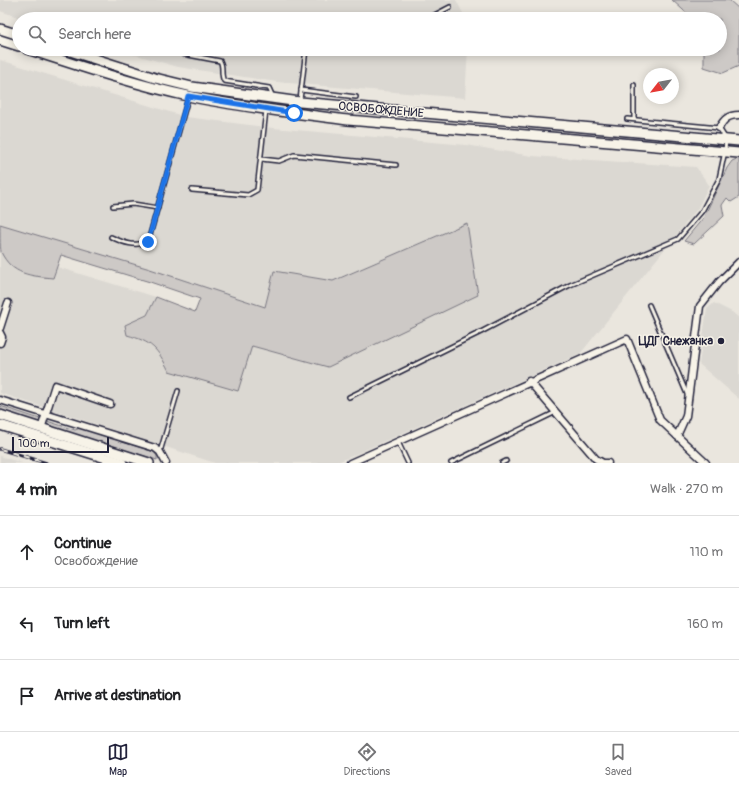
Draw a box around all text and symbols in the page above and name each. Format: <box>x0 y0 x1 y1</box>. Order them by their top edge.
search box <box>12 12 727 56</box>
icon: search <box>26 23 48 45</box>
text: Search here <box>58 25 131 44</box>
north arrow <box>643 68 679 104</box>
street label: ОСВОБОЖДЕНИЕ <box>338 99 424 121</box>
route start <box>285 104 303 122</box>
route end <box>139 233 157 251</box>
place label: ЦДГ Снежанка <box>639 334 713 349</box>
marker: ЦДГ Снежанка <box>716 336 726 346</box>
scale bar <box>12 435 109 454</box>
text: 100 m <box>18 437 49 450</box>
text: 4 min <box>16 479 57 500</box>
text: Walk · 270 m <box>650 481 723 497</box>
text: Continue <box>54 534 112 553</box>
icon: ahead <box>16 541 38 563</box>
text: 110 m <box>690 544 723 560</box>
text: Освобождение <box>54 553 138 569</box>
icon: left <box>16 613 38 635</box>
text: Turn left <box>54 614 110 633</box>
text: 160 m <box>687 616 723 632</box>
icon: arrive <box>16 685 38 707</box>
text: Arrive at destination <box>54 686 181 705</box>
tab: Map <box>107 741 129 778</box>
tab: Directions <box>343 741 390 778</box>
tab: Saved <box>605 741 632 778</box>

